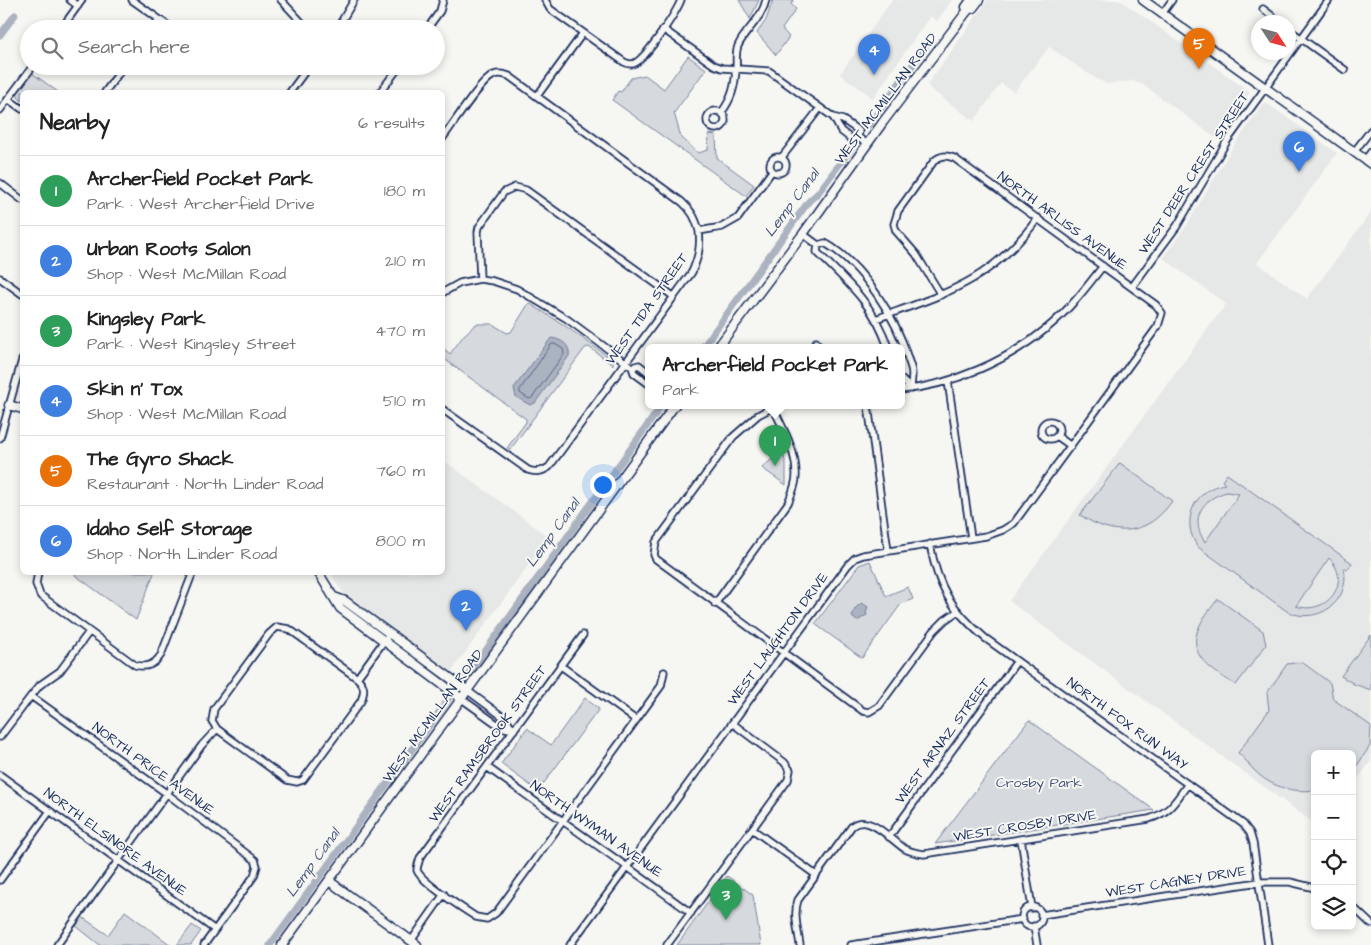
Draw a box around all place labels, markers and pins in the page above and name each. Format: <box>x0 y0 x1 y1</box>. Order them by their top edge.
pin: 5 <box>1183 28 1215 69</box>
pin: 4 <box>858 34 890 75</box>
pin: 6 <box>1283 131 1315 172</box>
pin: 1 <box>759 425 791 466</box>
pin: 2 <box>450 590 482 631</box>
pin: 3 <box>710 879 742 920</box>

